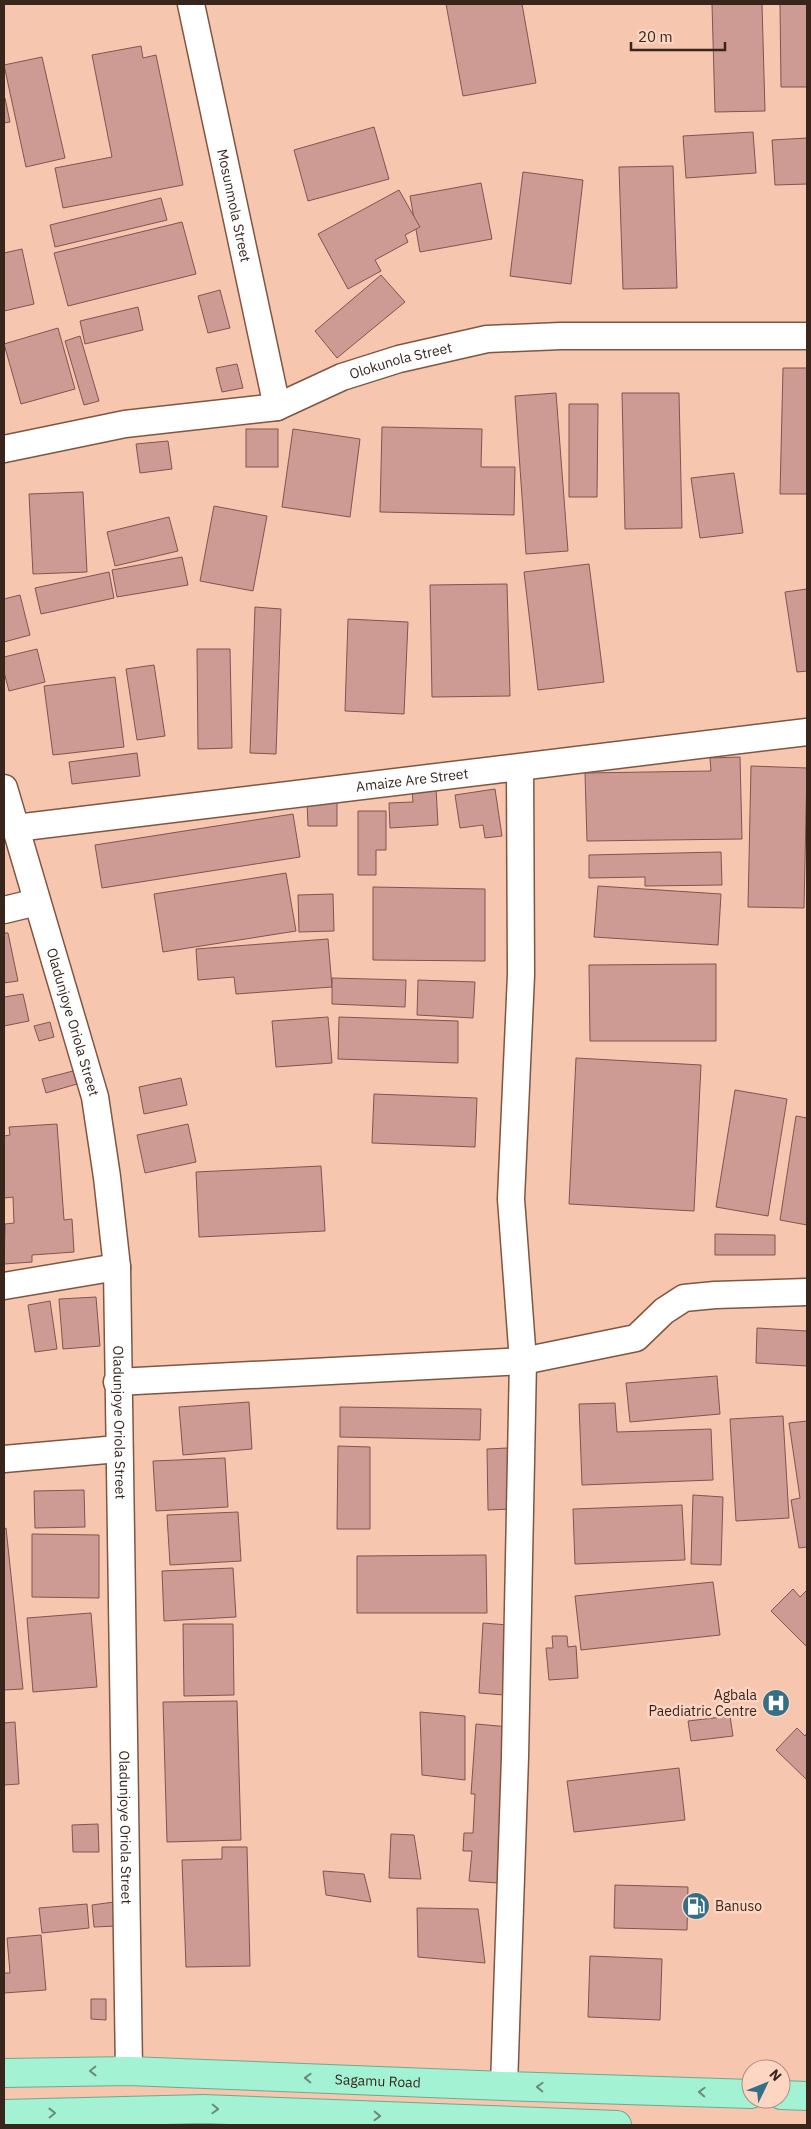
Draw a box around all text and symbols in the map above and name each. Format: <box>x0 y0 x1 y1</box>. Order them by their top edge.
scale bar <box>631 20 725 52</box>
text: 20 m <box>638 27 673 46</box>
street label: Mosunmola Street <box>213 147 255 264</box>
street label: Olokunola Street <box>347 338 454 383</box>
street label: Amaize Are Street <box>355 764 469 796</box>
street label: Oladunjoye Oriola Street <box>43 946 103 1098</box>
street label: Oladunjoye Oriola Street <box>109 1345 129 1500</box>
place label: Agbala Paediatric Centre <box>649 1686 758 1720</box>
hospital icon: Agbala Paediatric Centre <box>761 1688 791 1718</box>
street label: Oladunjoye Oriola Street <box>115 1750 136 1905</box>
fuel station icon: Banuso <box>681 1891 711 1921</box>
place label: Banuso <box>715 1897 762 1915</box>
north arrow <box>741 2059 791 2109</box>
text: N <box>765 2065 786 2085</box>
one-way arrow <box>88 2066 96 2076</box>
street label: Sagamu Road <box>334 2070 421 2092</box>
one-way arrow <box>303 2073 311 2083</box>
one-way arrow <box>536 2082 544 2093</box>
one-way arrow <box>698 2087 706 2098</box>
one-way arrow <box>211 2104 219 2115</box>
one-way arrow <box>49 2108 57 2118</box>
one-way arrow <box>374 2111 382 2121</box>

